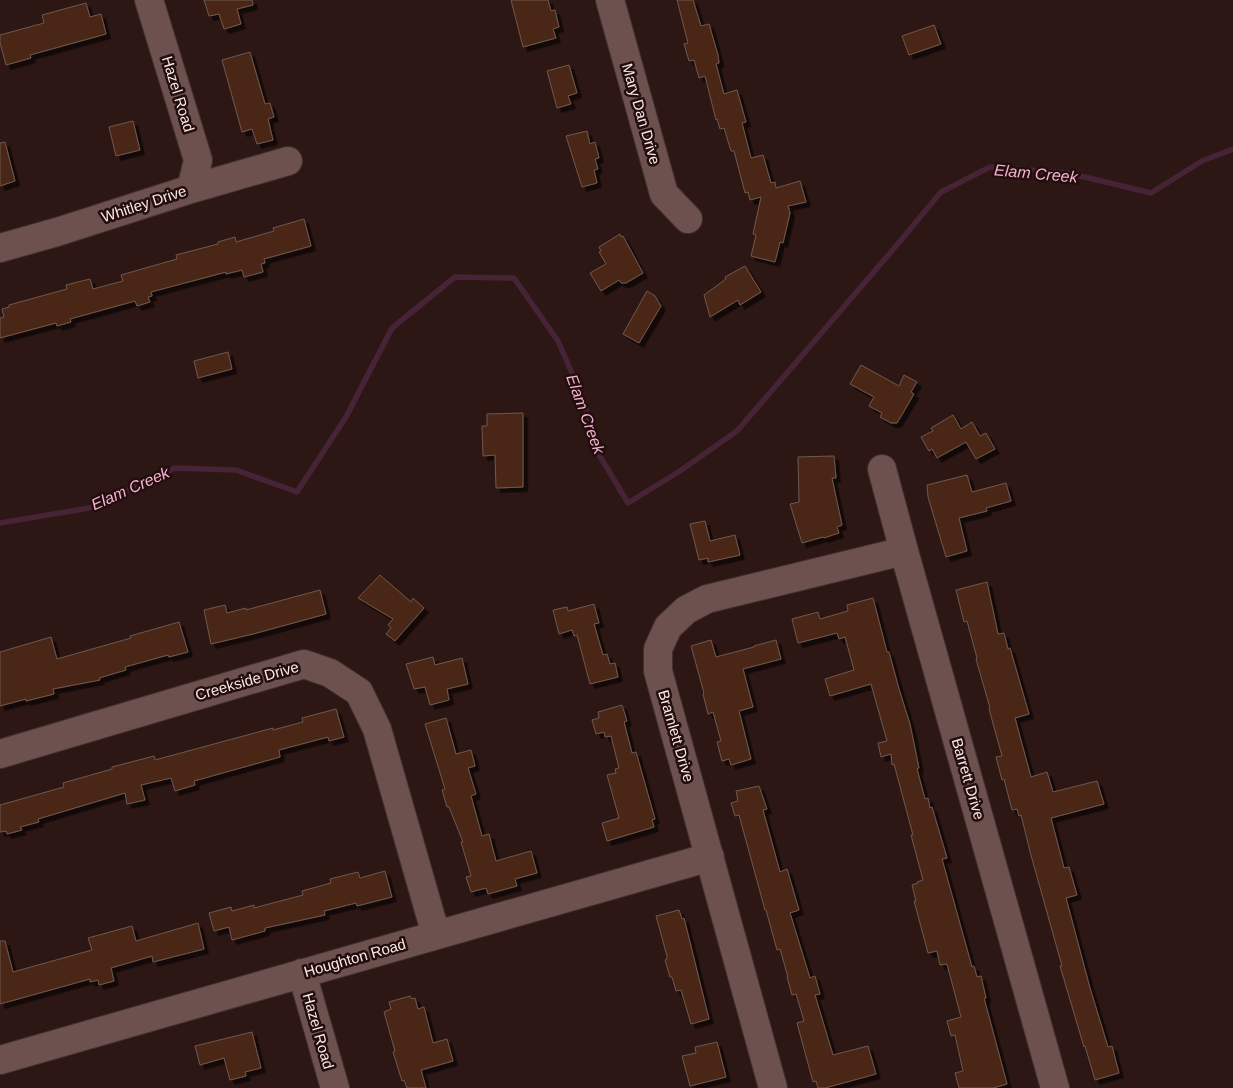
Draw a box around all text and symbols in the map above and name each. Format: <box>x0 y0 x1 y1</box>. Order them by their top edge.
street label: Hazel Road <box>159 54 198 134</box>
street label: Mary Dan Drive <box>619 61 664 166</box>
water label: Elam Creek <box>994 161 1079 186</box>
street label: Whitley Drive <box>99 182 188 225</box>
water label: Elam Creek <box>563 372 608 457</box>
water label: Elam Creek <box>89 463 173 513</box>
street label: Creekside Drive <box>193 658 300 703</box>
street label: Bramlett Drive <box>655 688 698 784</box>
street label: Barrett Drive <box>949 736 988 822</box>
street label: Houghton Road <box>302 935 408 980</box>
street label: Hazel Road <box>300 991 337 1071</box>

